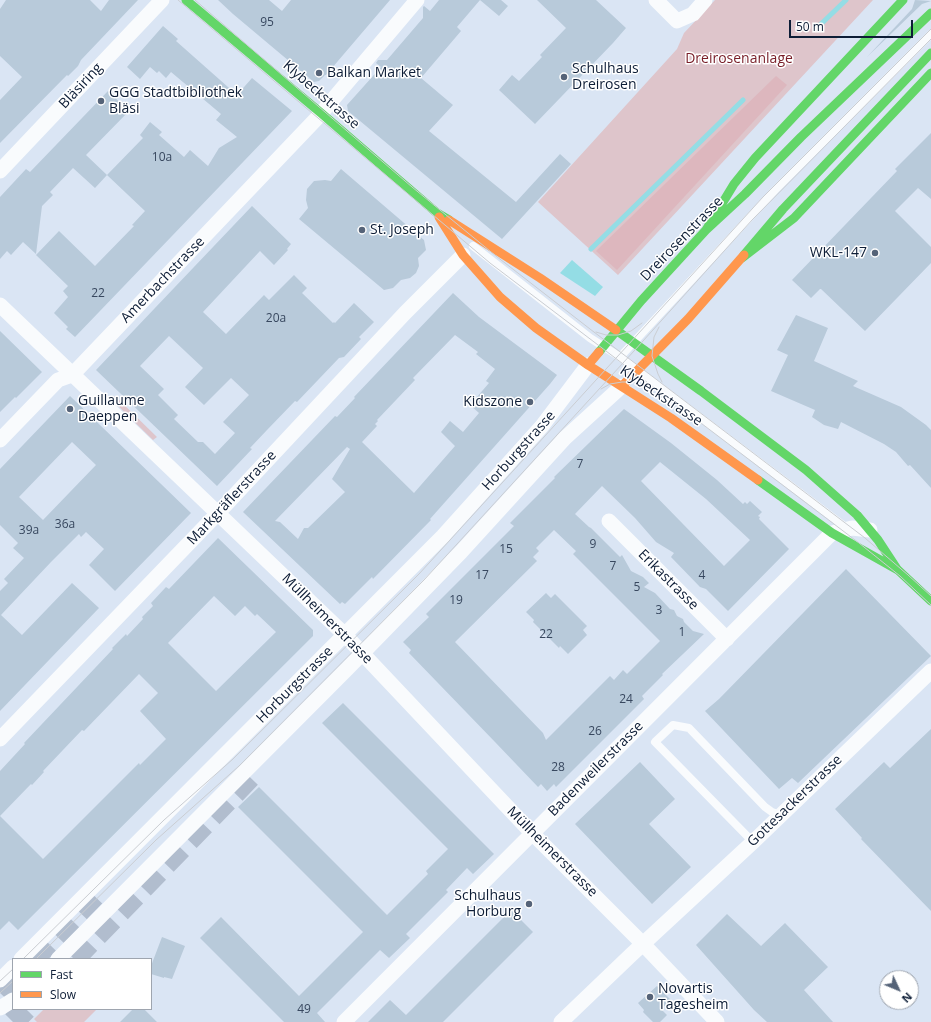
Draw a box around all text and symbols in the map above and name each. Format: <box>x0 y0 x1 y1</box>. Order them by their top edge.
scale bar <box>791 12 915 38</box>
house number: 95 <box>260 16 274 30</box>
text: 50 m <box>796 18 824 35</box>
park label: Dreirosenanlage <box>685 51 793 67</box>
street label: Klybeckstrasse <box>279 57 363 133</box>
street label: Bläsiring <box>56 60 106 112</box>
place label: Schulhaus Dreirosen <box>572 61 639 94</box>
place label: Balkan Market <box>327 65 421 81</box>
marker: Balkan Market <box>314 68 324 78</box>
marker: Schulhaus Dreirosen <box>559 72 569 82</box>
place label: GGG Stadtbibliothek Bläsi <box>109 85 242 118</box>
marker: GGG Stadtbibliothek Bläsi <box>96 96 106 106</box>
house number: 10a <box>152 151 172 165</box>
street label: Dreirosenstrasse <box>637 193 727 285</box>
place label: St. Joseph <box>370 222 434 238</box>
marker: St. Joseph <box>357 225 367 235</box>
street label: Amerbachstrasse <box>118 233 208 327</box>
place label: WKL-147 <box>810 245 867 261</box>
marker: WKL-147 <box>870 248 880 258</box>
house number: 22 <box>91 287 105 301</box>
house number: 20a <box>266 312 286 326</box>
street label: Klybeckstrasse <box>617 362 705 430</box>
place label: Guillaume Daeppen <box>78 393 145 426</box>
place label: Kidszone <box>463 394 522 410</box>
marker: Kidszone <box>525 397 535 407</box>
marker: Guillaume Daeppen <box>65 404 75 414</box>
street label: Horburgstrasse <box>479 408 559 494</box>
street label: Markgräflerstrasse <box>184 447 280 549</box>
house number: 7 <box>577 458 583 472</box>
house number: 36a <box>55 518 75 532</box>
house number: 39a <box>19 524 39 538</box>
house number: 9 <box>590 538 596 552</box>
house number: 15 <box>499 543 513 557</box>
street label: Erikastrasse <box>634 546 702 614</box>
house number: 7 <box>610 560 616 574</box>
house number: 17 <box>475 569 489 583</box>
house number: 4 <box>699 569 705 583</box>
street label: Müllheimerstrasse <box>278 570 376 668</box>
house number: 5 <box>634 581 640 595</box>
house number: 19 <box>449 594 463 608</box>
house number: 3 <box>656 604 662 618</box>
house number: 1 <box>679 626 685 640</box>
house number: 22 <box>539 628 553 642</box>
street label: Horburgstrasse <box>253 643 337 727</box>
house number: 24 <box>619 693 633 707</box>
street label: Badenweilerstrasse <box>545 718 647 820</box>
house number: 26 <box>588 725 602 739</box>
street label: Gottesackerstrasse <box>744 752 846 850</box>
house number: 28 <box>551 761 565 775</box>
street label: Müllheimerstrasse <box>503 803 601 901</box>
place label: Schulhaus Horburg <box>454 888 521 920</box>
marker: Schulhaus Horburg <box>524 899 534 909</box>
legend <box>12 958 152 1010</box>
text: Fast <box>50 966 73 983</box>
north arrow <box>879 970 919 1010</box>
place label: Novartis Tagesheim <box>658 981 729 1014</box>
text: Slow <box>50 986 76 1003</box>
text: N <box>899 990 916 1006</box>
marker: Novartis Tagesheim <box>645 992 655 1002</box>
house number: 49 <box>297 1003 311 1017</box>

